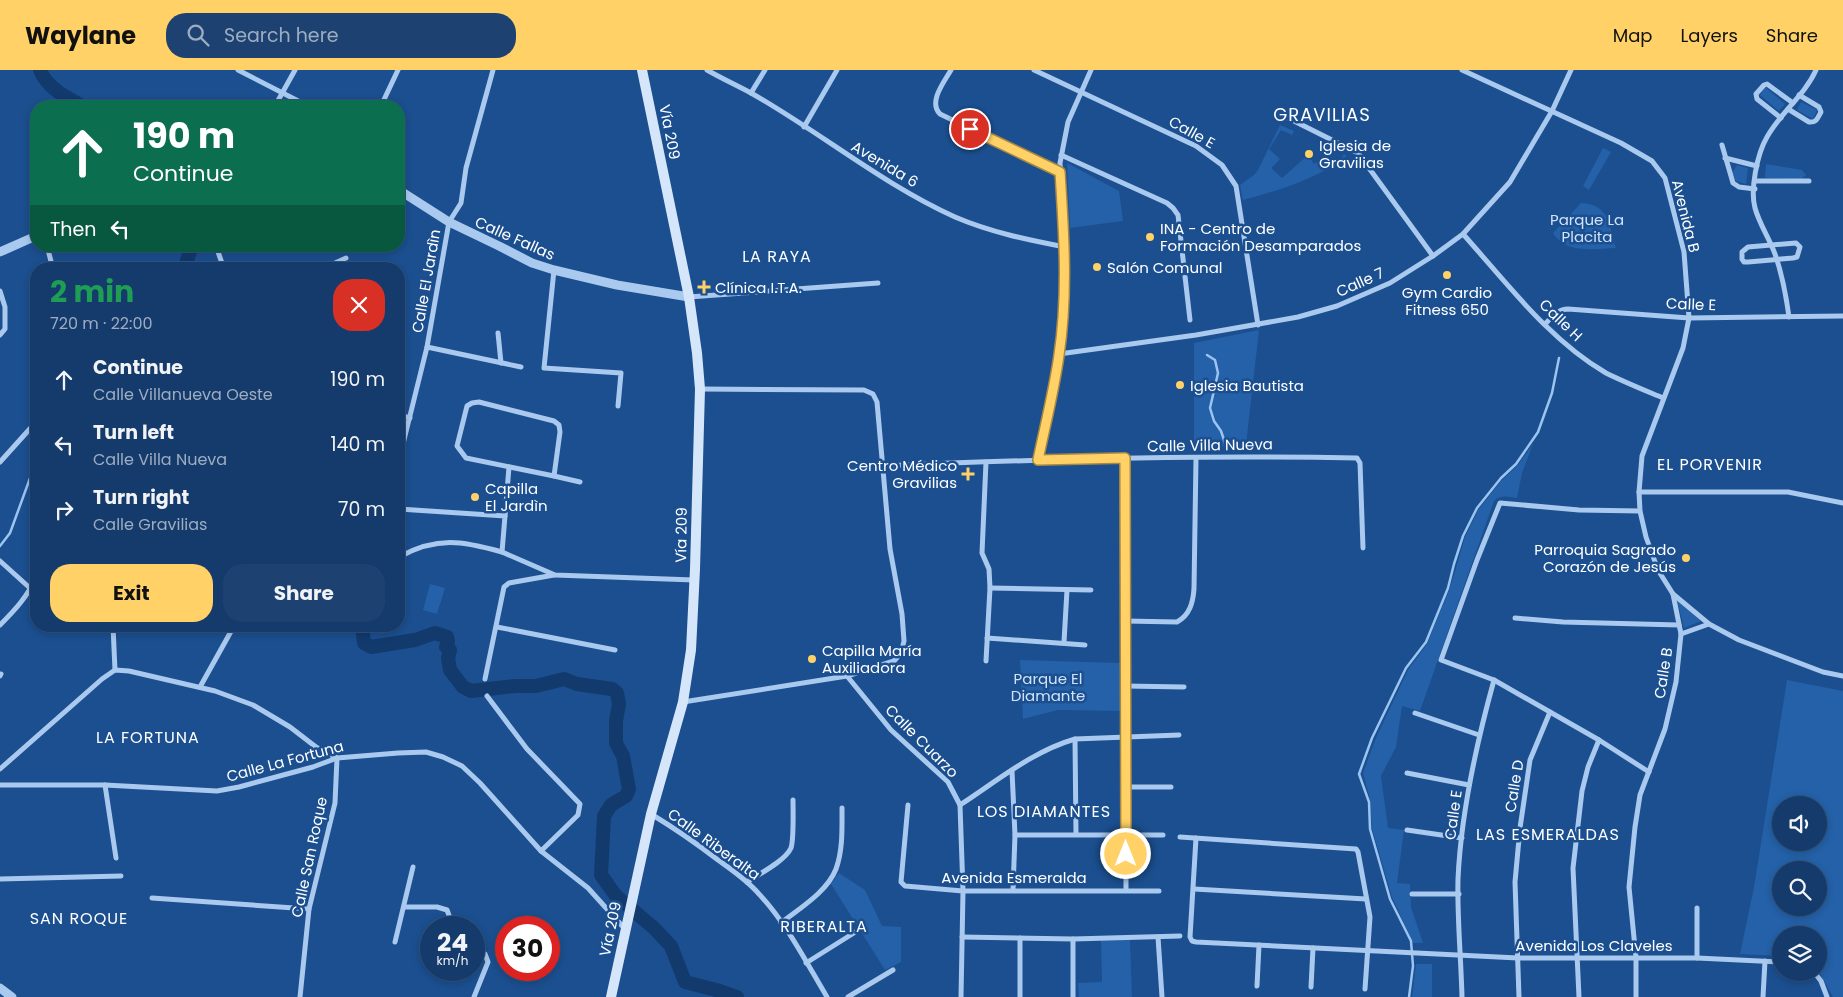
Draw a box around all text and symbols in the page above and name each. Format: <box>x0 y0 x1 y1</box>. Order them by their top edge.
search box <box>166 13 516 58</box>
text: Waylane <box>25 19 136 52</box>
icon: search <box>184 21 212 49</box>
text: Search here <box>224 22 339 49</box>
text: Map <box>1613 23 1653 48</box>
text: Layers <box>1681 23 1738 48</box>
text: Share <box>1766 23 1818 48</box>
district label: GRAVILIAS <box>1273 102 1371 127</box>
street label: Vía 209 <box>654 103 686 161</box>
pin <box>949 108 991 150</box>
text: 190 m <box>133 111 235 160</box>
street label: Calle E <box>1165 111 1219 153</box>
icon: arrive <box>956 115 984 143</box>
icon: ahead <box>50 120 115 185</box>
place label: Iglesia de Gravilias <box>1319 135 1391 173</box>
street label: Avenida 6 <box>847 136 923 192</box>
marker: Iglesia de Gravilias <box>1303 148 1315 160</box>
text: Continue <box>133 158 233 189</box>
street label: Avenida B <box>1667 177 1705 255</box>
park label: Parque La Placita <box>1550 209 1624 247</box>
street label: Calle Fallas <box>472 211 558 265</box>
icon: left <box>106 215 134 243</box>
text: Then <box>50 216 96 243</box>
place label: INA - Centro de Formación Desamparados <box>1160 218 1361 256</box>
street label: Calle El Jardìn <box>407 228 445 334</box>
marker: INA - Centro de Formación Desamparados <box>1144 231 1156 243</box>
district label: LA RAYA <box>742 245 812 268</box>
place label: Salón Comunal <box>1107 257 1223 278</box>
marker: Salón Comunal <box>1091 261 1103 273</box>
street label: Calle 7 <box>1333 262 1387 302</box>
marker: Gym Cardio Fitness 650 <box>1441 269 1453 281</box>
text: 2 min <box>50 270 134 313</box>
place label: Clínica I.T.A. <box>715 277 802 298</box>
button: close <box>333 279 385 331</box>
marker: Clínica I.T.A. <box>697 280 711 294</box>
place label: Gym Cardio Fitness 650 <box>1402 282 1492 320</box>
street label: Calle E <box>1666 293 1716 315</box>
street label: Calle H <box>1535 294 1587 346</box>
text: 720 m · 22:00 <box>50 312 153 335</box>
text: Continue <box>93 354 183 381</box>
icon: ahead <box>50 366 78 394</box>
text: 190 m <box>330 366 385 393</box>
place label: Iglesia Bautista <box>1190 375 1304 396</box>
marker: Iglesia Bautista <box>1174 379 1186 391</box>
text: Calle Villanueva Oeste <box>93 383 273 406</box>
text: Turn left <box>93 419 174 446</box>
icon: left <box>50 431 78 459</box>
text: 140 m <box>330 431 385 458</box>
street label: Calle Villa Nueva <box>1147 433 1273 457</box>
text: Calle Villa Nueva <box>93 448 227 471</box>
district label: EL PORVENIR <box>1657 453 1763 476</box>
place label: Centro Médico Gravilias <box>847 455 957 493</box>
marker: Centro Médico Gravilias <box>961 467 975 481</box>
place label: Capilla El Jardìn <box>485 478 548 516</box>
text: Turn right <box>93 484 189 511</box>
marker: Capilla El Jardìn <box>469 491 481 503</box>
icon: right <box>50 496 78 524</box>
text: 70 m <box>338 496 385 523</box>
street label: Vía 209 <box>670 507 692 563</box>
text: Calle Gravilias <box>93 513 207 536</box>
place label: Parroquia Sagrado Corazón de Jesús <box>1534 539 1676 577</box>
marker: Parroquia Sagrado Corazón de Jesús <box>1680 552 1692 564</box>
button: Exit <box>50 564 213 622</box>
button: Share <box>223 564 385 622</box>
place label: Capilla María Auxiliadora <box>822 640 922 678</box>
street label: Calle B <box>1649 646 1677 700</box>
marker: Capilla María Auxiliadora <box>806 653 818 665</box>
park label: Parque El Diamante <box>1011 668 1085 706</box>
street label: Calle Cuarzo <box>881 700 963 782</box>
district label: LA FORTUNA <box>96 726 200 749</box>
street label: Calle La Fortuna <box>224 735 346 787</box>
street label: Calle D <box>1499 758 1529 814</box>
street label: Calle E <box>1439 789 1467 841</box>
street label: Calle San Roque <box>286 795 332 919</box>
map controls <box>1772 796 1827 981</box>
button: sound <box>1772 796 1827 851</box>
district label: LOS DIAMANTES <box>977 800 1111 823</box>
street label: Calle Riberalta <box>663 803 765 885</box>
district label: LAS ESMERALDAS <box>1476 823 1620 846</box>
position arrow <box>1099 827 1151 879</box>
button: search <box>1772 861 1827 916</box>
street label: Avenida Esmeralda <box>941 867 1087 888</box>
street label: Vía 209 <box>594 900 626 958</box>
district label: SAN ROQUE <box>30 907 128 930</box>
district label: RIBERALTA <box>780 915 868 938</box>
speed limit sign: 30 <box>495 916 560 981</box>
text: 24 <box>437 925 468 960</box>
button: layers <box>1772 926 1827 981</box>
street label: Avenida Los Claveles <box>1515 935 1673 956</box>
text: km/h <box>437 952 468 969</box>

